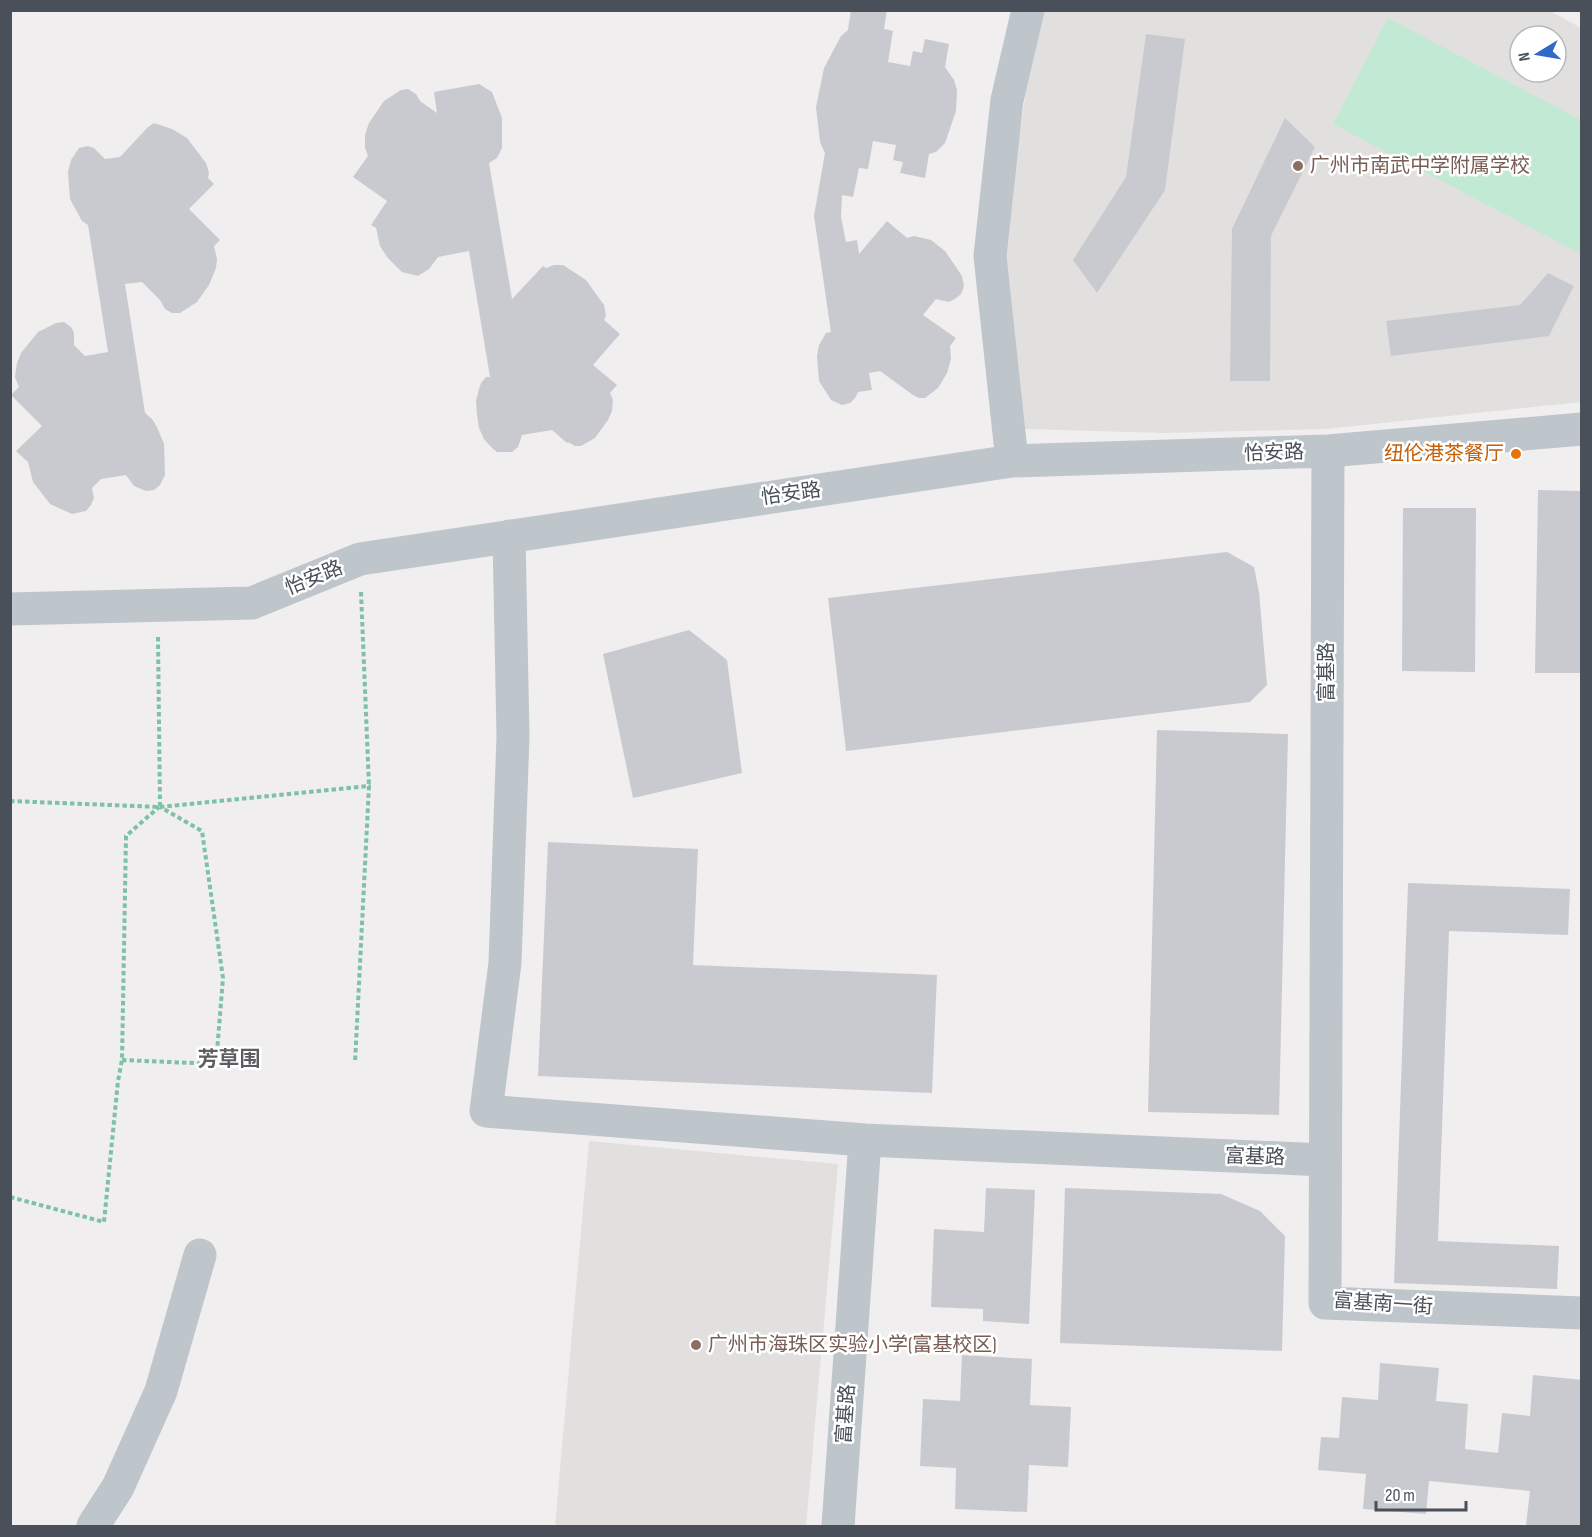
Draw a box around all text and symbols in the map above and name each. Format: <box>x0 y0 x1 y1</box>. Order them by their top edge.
north arrow <box>1508 24 1568 84</box>
text: N <box>1515 51 1535 63</box>
place label: 广州市南武中学附属学校 <box>1310 154 1530 178</box>
marker: 广州市南武中学附属学校 <box>1291 159 1305 173</box>
street label: 怡安路 <box>1244 440 1304 466</box>
place label: 纽伦港茶餐厅 <box>1384 442 1504 466</box>
marker: 纽伦港茶餐厅 <box>1509 447 1523 461</box>
street label: 怡安路 <box>760 478 822 510</box>
street label: 怡安路 <box>282 556 346 600</box>
street label: 富基路 <box>1315 642 1339 702</box>
district label: 芳草围 <box>198 1047 261 1072</box>
street label: 富基路 <box>1225 1144 1285 1170</box>
street label: 富基南一街 <box>1332 1289 1434 1319</box>
place label: 广州市海珠区实验小学(富基校区) <box>708 1333 997 1357</box>
marker: 广州市海珠区实验小学(富基校区) <box>689 1338 703 1352</box>
street label: 富基路 <box>832 1383 860 1445</box>
scale bar <box>1376 1474 1466 1512</box>
text: 20 m <box>1385 1485 1415 1506</box>

